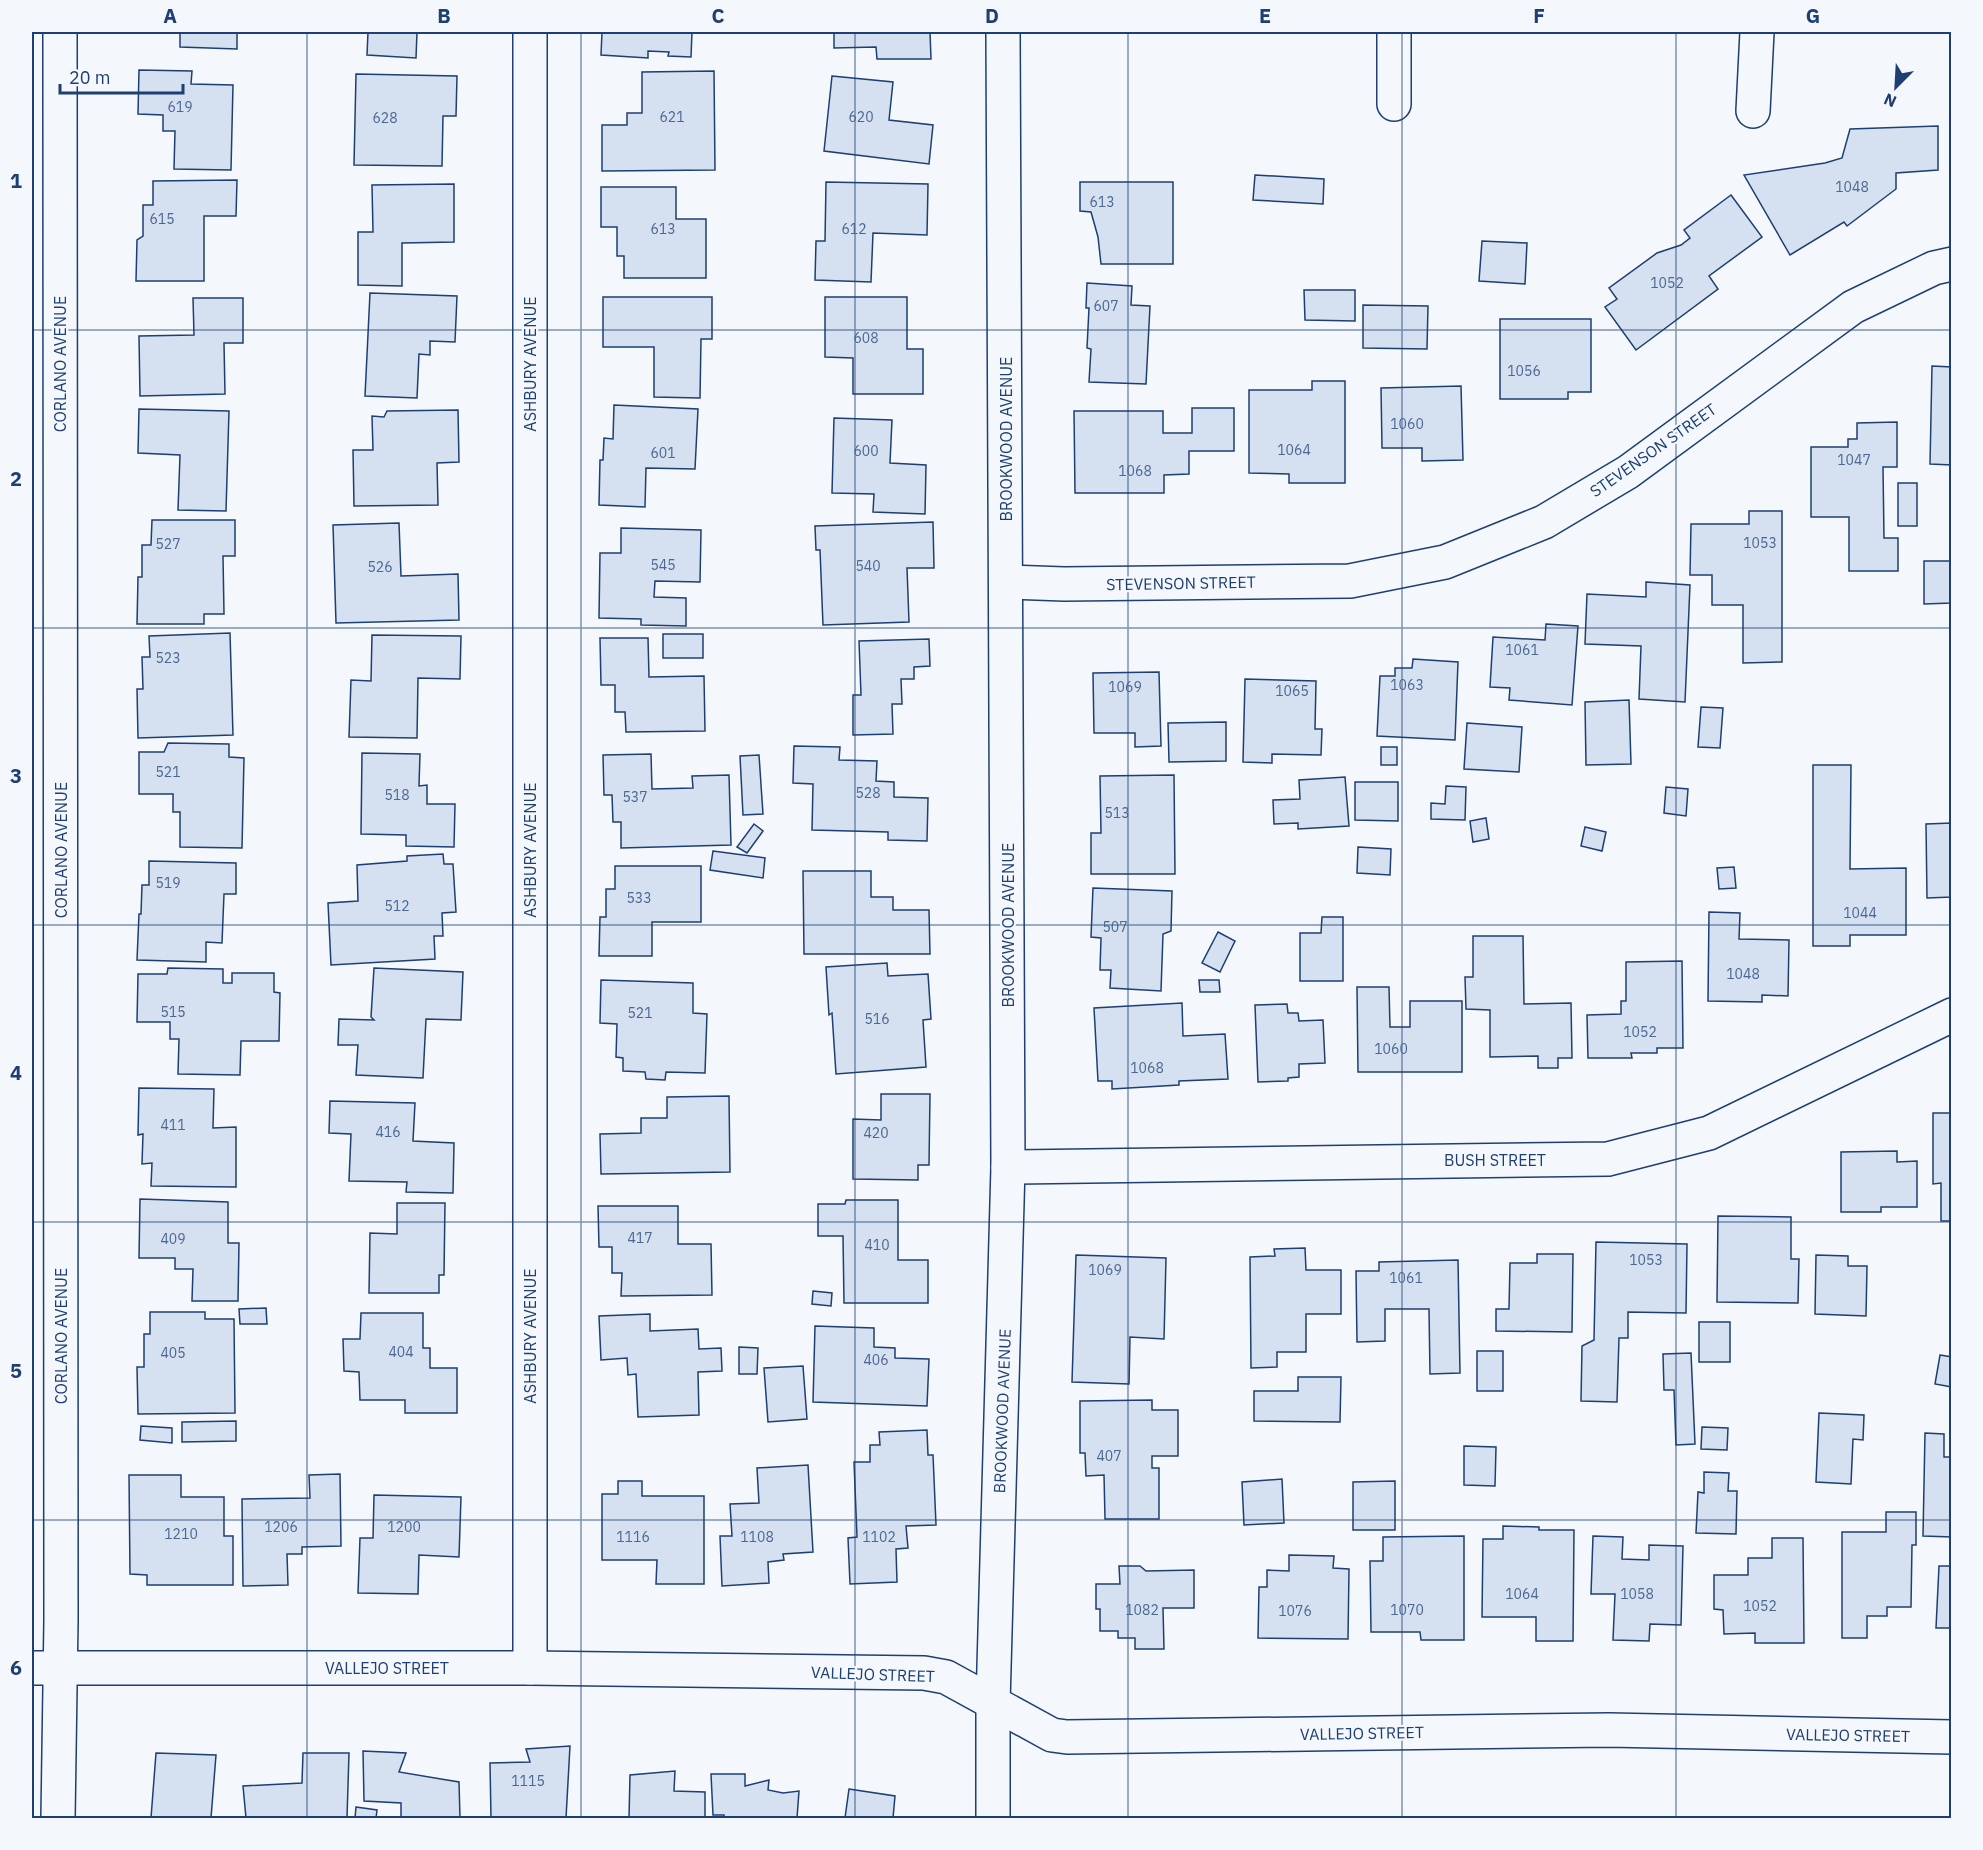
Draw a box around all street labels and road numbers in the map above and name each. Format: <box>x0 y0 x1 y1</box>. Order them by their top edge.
street label: CORLANO AVENUE <box>50 296 70 432</box>
street label: ASHBURY AVENUE <box>520 296 540 432</box>
street label: BROOKWOOD AVENUE <box>996 357 1016 521</box>
street label: STEVENSON STREET <box>1586 399 1720 501</box>
street label: STEVENSON STREET <box>1106 572 1256 594</box>
street label: CORLANO AVENUE <box>51 782 71 918</box>
street label: ASHBURY AVENUE <box>520 782 540 918</box>
street label: BROOKWOOD AVENUE <box>998 843 1018 1007</box>
street label: BUSH STREET <box>1444 1150 1546 1170</box>
street label: CORLANO AVENUE <box>51 1268 71 1404</box>
street label: ASHBURY AVENUE <box>520 1268 540 1404</box>
street label: BROOKWOOD AVENUE <box>989 1328 1015 1494</box>
street label: VALLEJO STREET <box>325 1658 449 1678</box>
street label: VALLEJO STREET <box>811 1662 935 1686</box>
street label: VALLEJO STREET <box>1300 1722 1424 1744</box>
street label: VALLEJO STREET <box>1786 1724 1910 1746</box>

